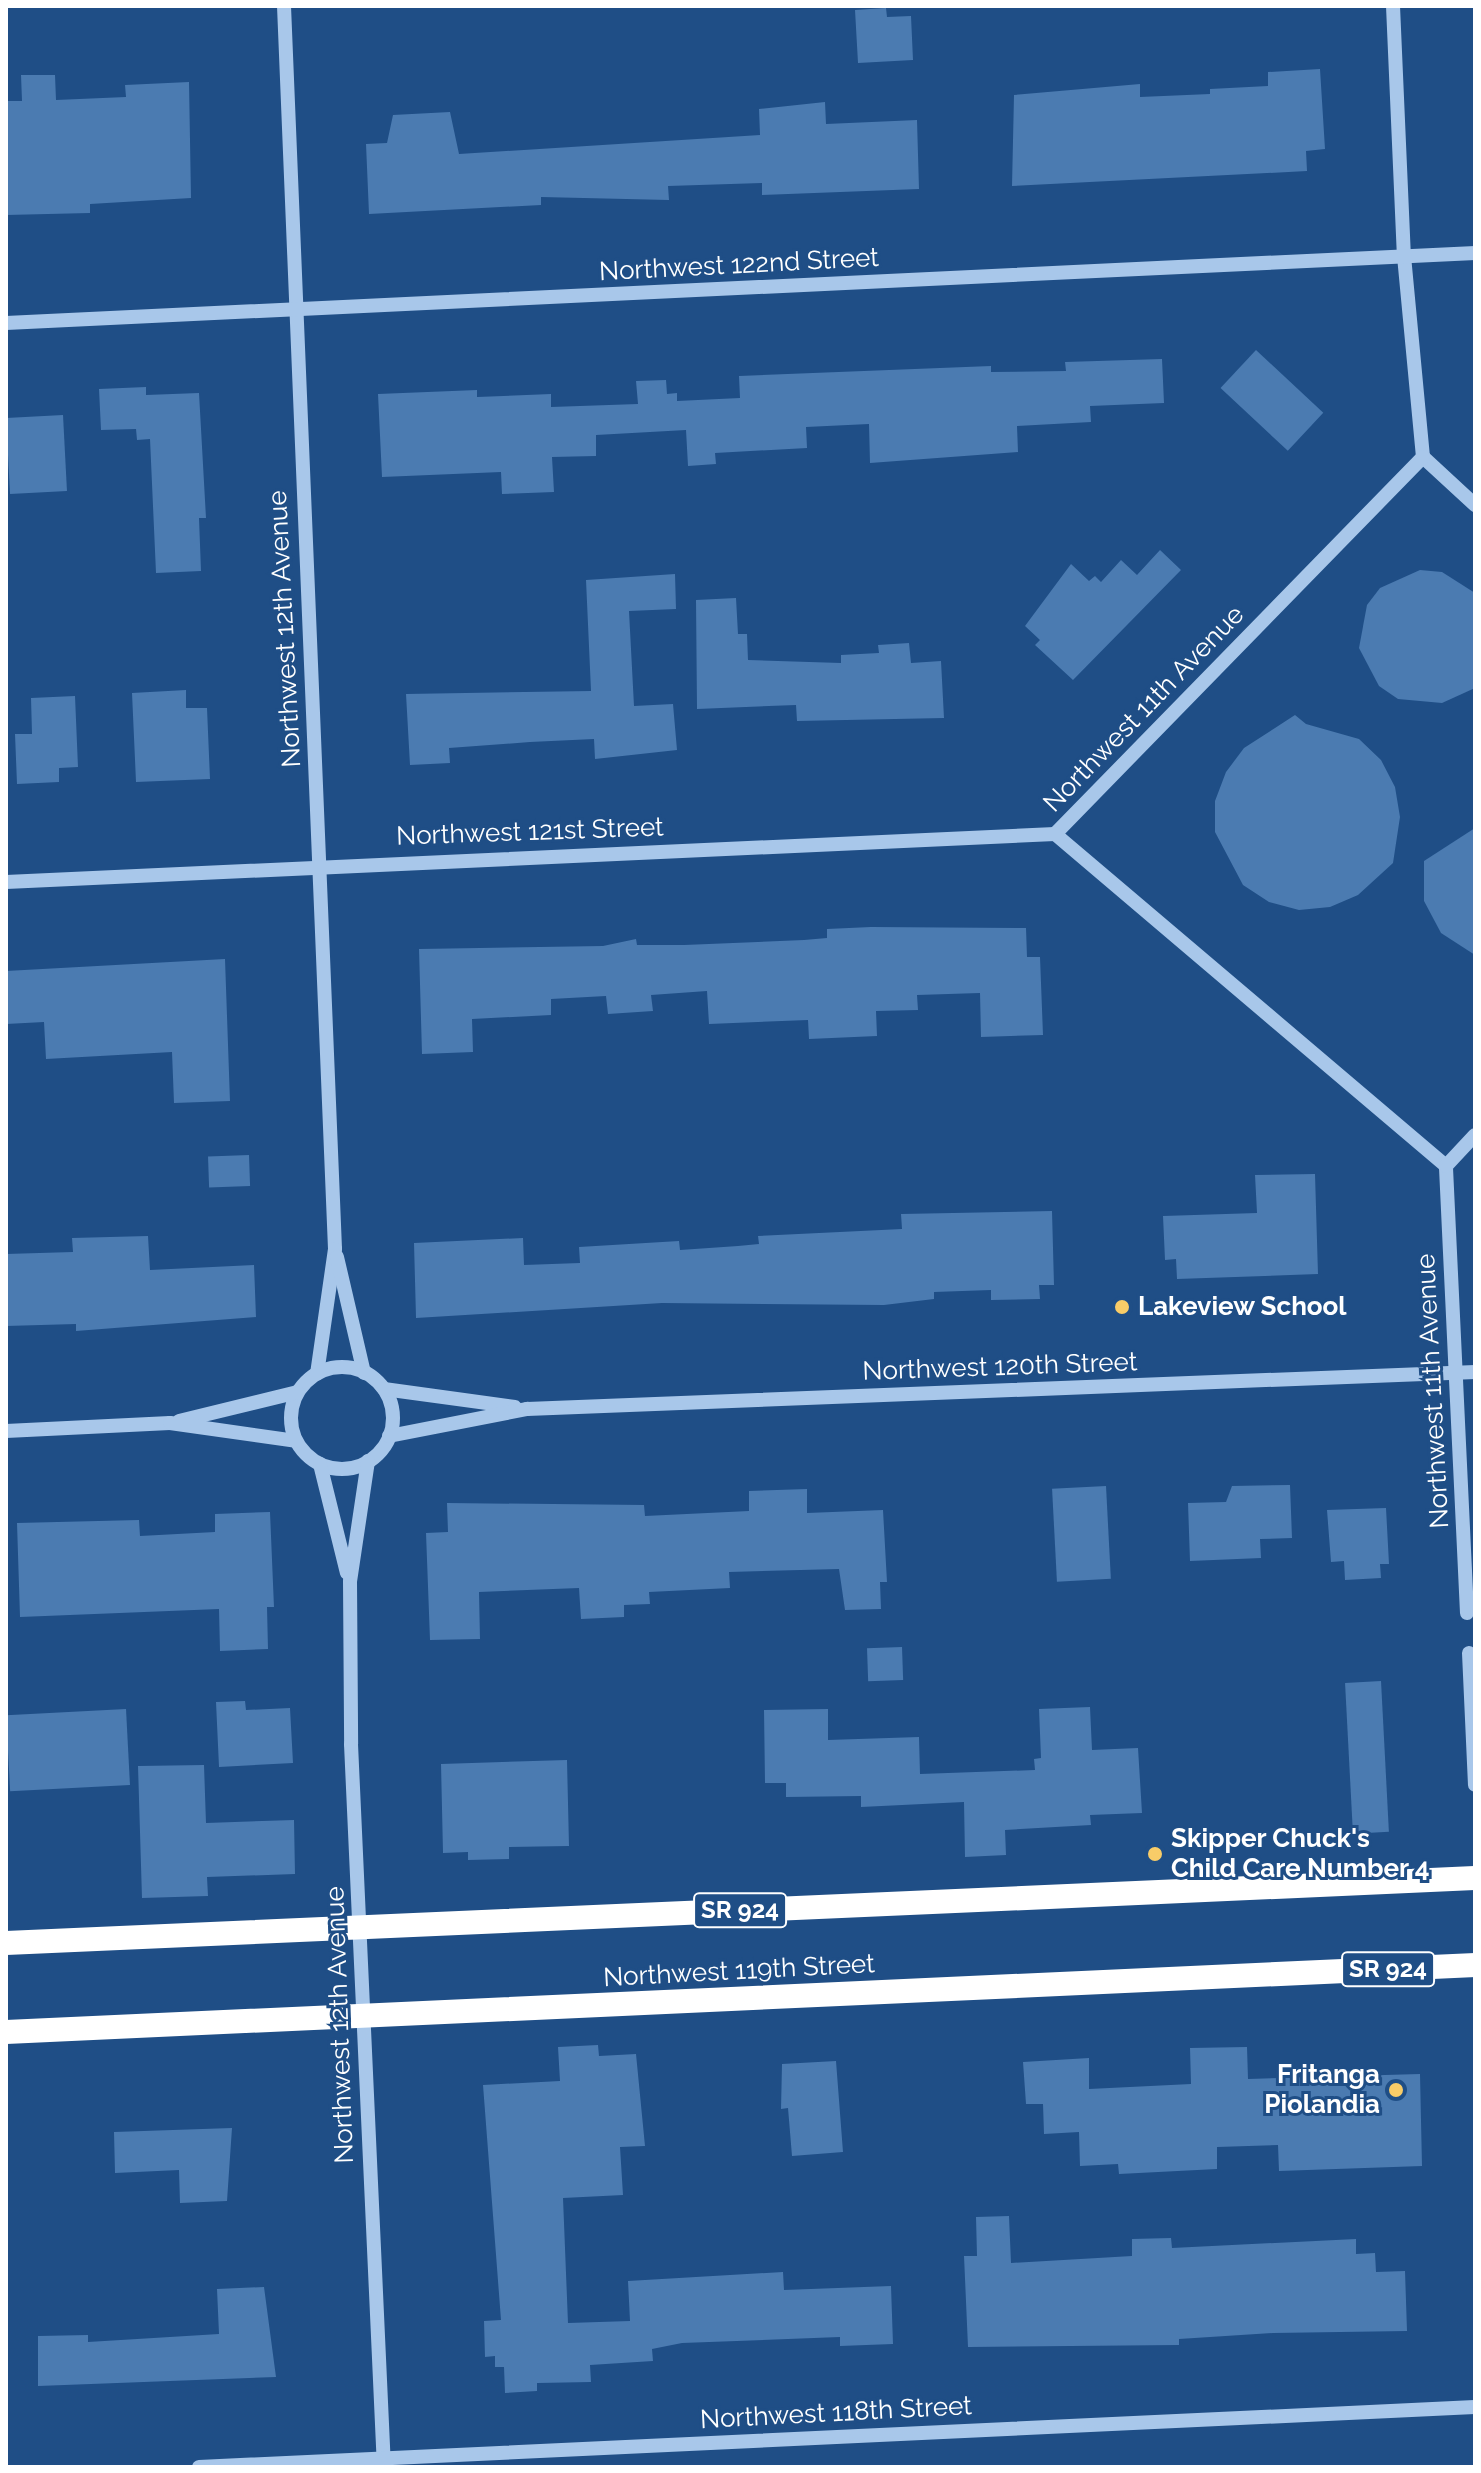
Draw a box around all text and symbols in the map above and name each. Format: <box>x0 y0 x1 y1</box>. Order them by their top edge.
street label: Northwest 122nd Street <box>598 242 880 288</box>
street label: Northwest 12th Avenue <box>262 489 308 769</box>
street label: Northwest 11th Avenue <box>1037 599 1251 819</box>
street label: Northwest 121st Street <box>396 812 664 852</box>
street label: Northwest 11th Avenue <box>1410 1252 1456 1530</box>
place label: Lakeview School <box>1138 1291 1347 1323</box>
marker: Lakeview School <box>1113 1298 1131 1316</box>
street label: Northwest 120th Street <box>862 1347 1138 1387</box>
place label: Skipper Chuck's Child Care Number 4 <box>1171 1823 1430 1884</box>
marker: Skipper Chuck's Child Care Number 4 <box>1146 1845 1164 1863</box>
street label: Northwest 12th Avenue <box>320 1885 360 2165</box>
road number: SR 924 <box>692 1890 788 1930</box>
street label: Northwest 119th Street <box>602 1948 876 1994</box>
road number: SR 924 <box>1340 1949 1436 1989</box>
place label: Fritanga Piolandia <box>1264 2059 1380 2120</box>
marker: Fritanga Piolandia <box>1387 2081 1405 2099</box>
street label: Northwest 118th Street <box>699 2390 973 2436</box>

